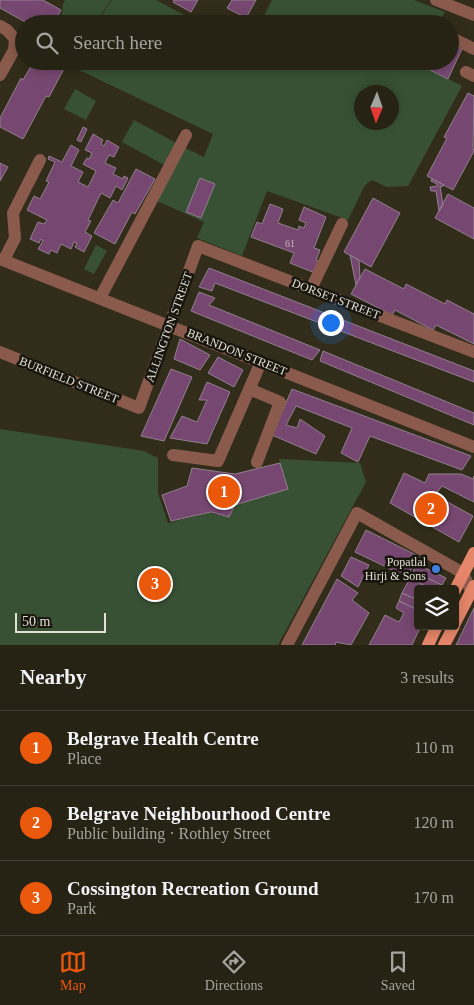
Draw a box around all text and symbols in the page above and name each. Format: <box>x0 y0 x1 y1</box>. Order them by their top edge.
search box <box>15 15 459 70</box>
icon: search <box>33 29 61 57</box>
text: Search here <box>73 32 162 53</box>
north arrow <box>354 85 399 130</box>
house number: 61 <box>285 238 295 249</box>
street label: ALLINGTON STREET <box>143 269 196 384</box>
street label: DORSET STREET <box>290 276 383 323</box>
your location <box>318 310 344 336</box>
street label: BRANDON STREET <box>185 326 290 379</box>
street label: BURFIELD STREET <box>17 354 121 407</box>
pin: 1 <box>208 473 240 511</box>
pin: 2 <box>415 490 447 528</box>
place label: Popatlal Hirji & Sons <box>365 555 427 583</box>
marker: Popatlal Hirji & Sons <box>430 563 442 575</box>
pin: 3 <box>139 565 171 603</box>
map controls <box>414 585 459 630</box>
button: layers <box>414 585 459 630</box>
scale bar <box>15 610 106 633</box>
text: 50 m <box>22 614 50 629</box>
text: Nearby <box>20 665 87 689</box>
text: 3 results <box>400 669 454 686</box>
text: Belgrave Health Centre <box>67 728 259 749</box>
text: 1 <box>32 739 40 756</box>
text: 110 m <box>414 739 454 756</box>
text: Place <box>67 750 102 767</box>
text: Belgrave Neighbourhood Centre <box>67 803 331 824</box>
text: 2 <box>32 814 40 831</box>
text: 120 m <box>414 814 454 831</box>
text: Public building · Rothley Street <box>67 825 271 842</box>
text: Cossington Recreation Ground <box>67 878 319 899</box>
text: 3 <box>32 889 40 906</box>
text: 170 m <box>414 889 454 906</box>
text: Park <box>67 900 96 917</box>
tab: Map <box>59 948 87 994</box>
tab: Directions <box>205 948 263 994</box>
tab: Saved <box>381 948 415 994</box>

